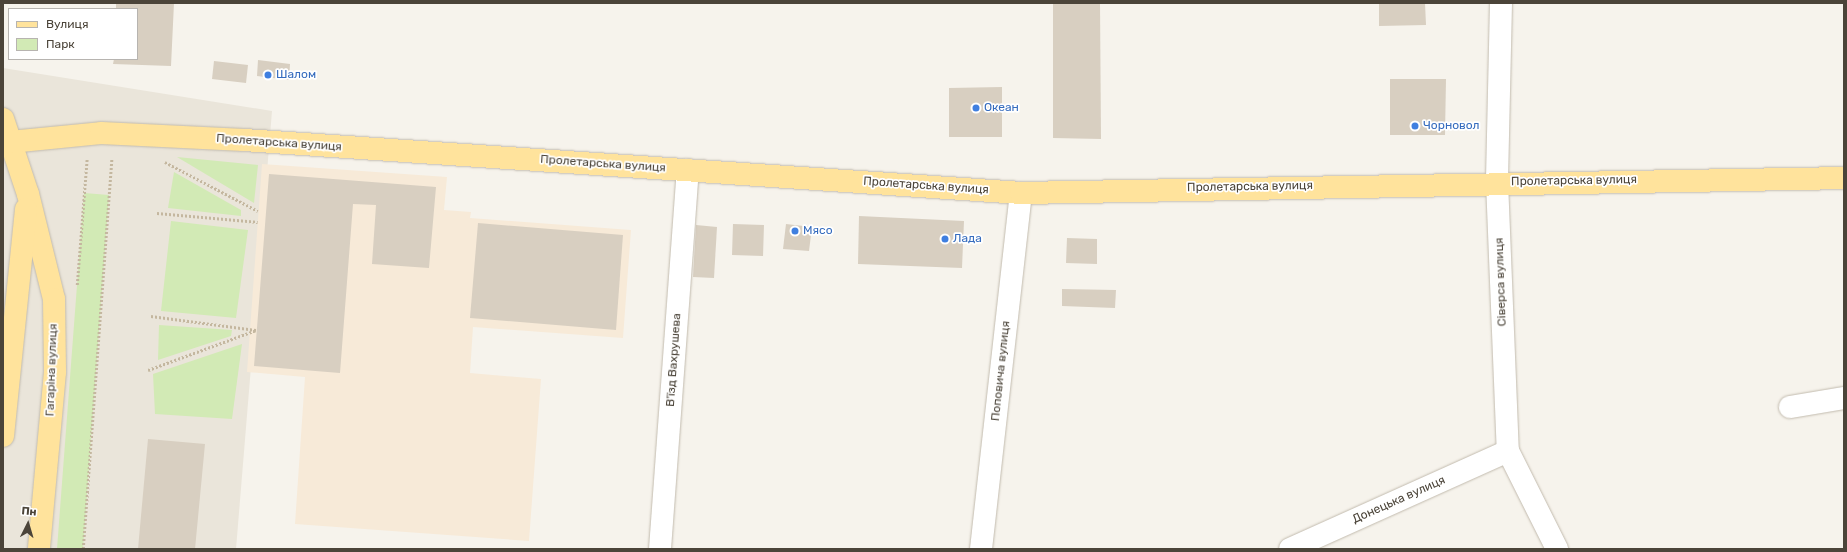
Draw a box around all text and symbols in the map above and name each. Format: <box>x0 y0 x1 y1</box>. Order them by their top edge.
legend <box>8 8 138 60</box>
text: Вулиця <box>46 17 88 31</box>
text: Парк <box>46 37 75 51</box>
place label: Шалом <box>276 68 316 82</box>
marker: Шалом <box>263 70 273 80</box>
place label: Океан <box>984 101 1019 115</box>
marker: Океан <box>971 103 981 113</box>
place label: Чорновол <box>1423 119 1480 133</box>
marker: Чорновол <box>1410 121 1420 131</box>
street label: Пролетарська вулиця <box>216 131 342 155</box>
street label: Пролетарська вулиця <box>540 152 666 176</box>
street label: Пролетарська вулиця <box>1511 173 1637 189</box>
street label: Пролетарська вулиця <box>863 174 989 198</box>
street label: Пролетарська вулиця <box>1187 179 1313 195</box>
place label: Мясо <box>803 224 833 238</box>
marker: Мясо <box>790 226 800 236</box>
place label: Лада <box>953 232 982 246</box>
marker: Лада <box>940 234 950 244</box>
street label: Сіверса вулиця <box>1492 237 1510 327</box>
street label: В'їзд Вахрушева <box>664 313 684 407</box>
street label: Поповича вулиця <box>989 320 1013 422</box>
street label: Гагаріна вулиця <box>43 323 61 417</box>
street label: Донецька вулиця <box>1350 473 1448 527</box>
north arrow <box>8 504 48 544</box>
text: Пн <box>21 504 37 519</box>

